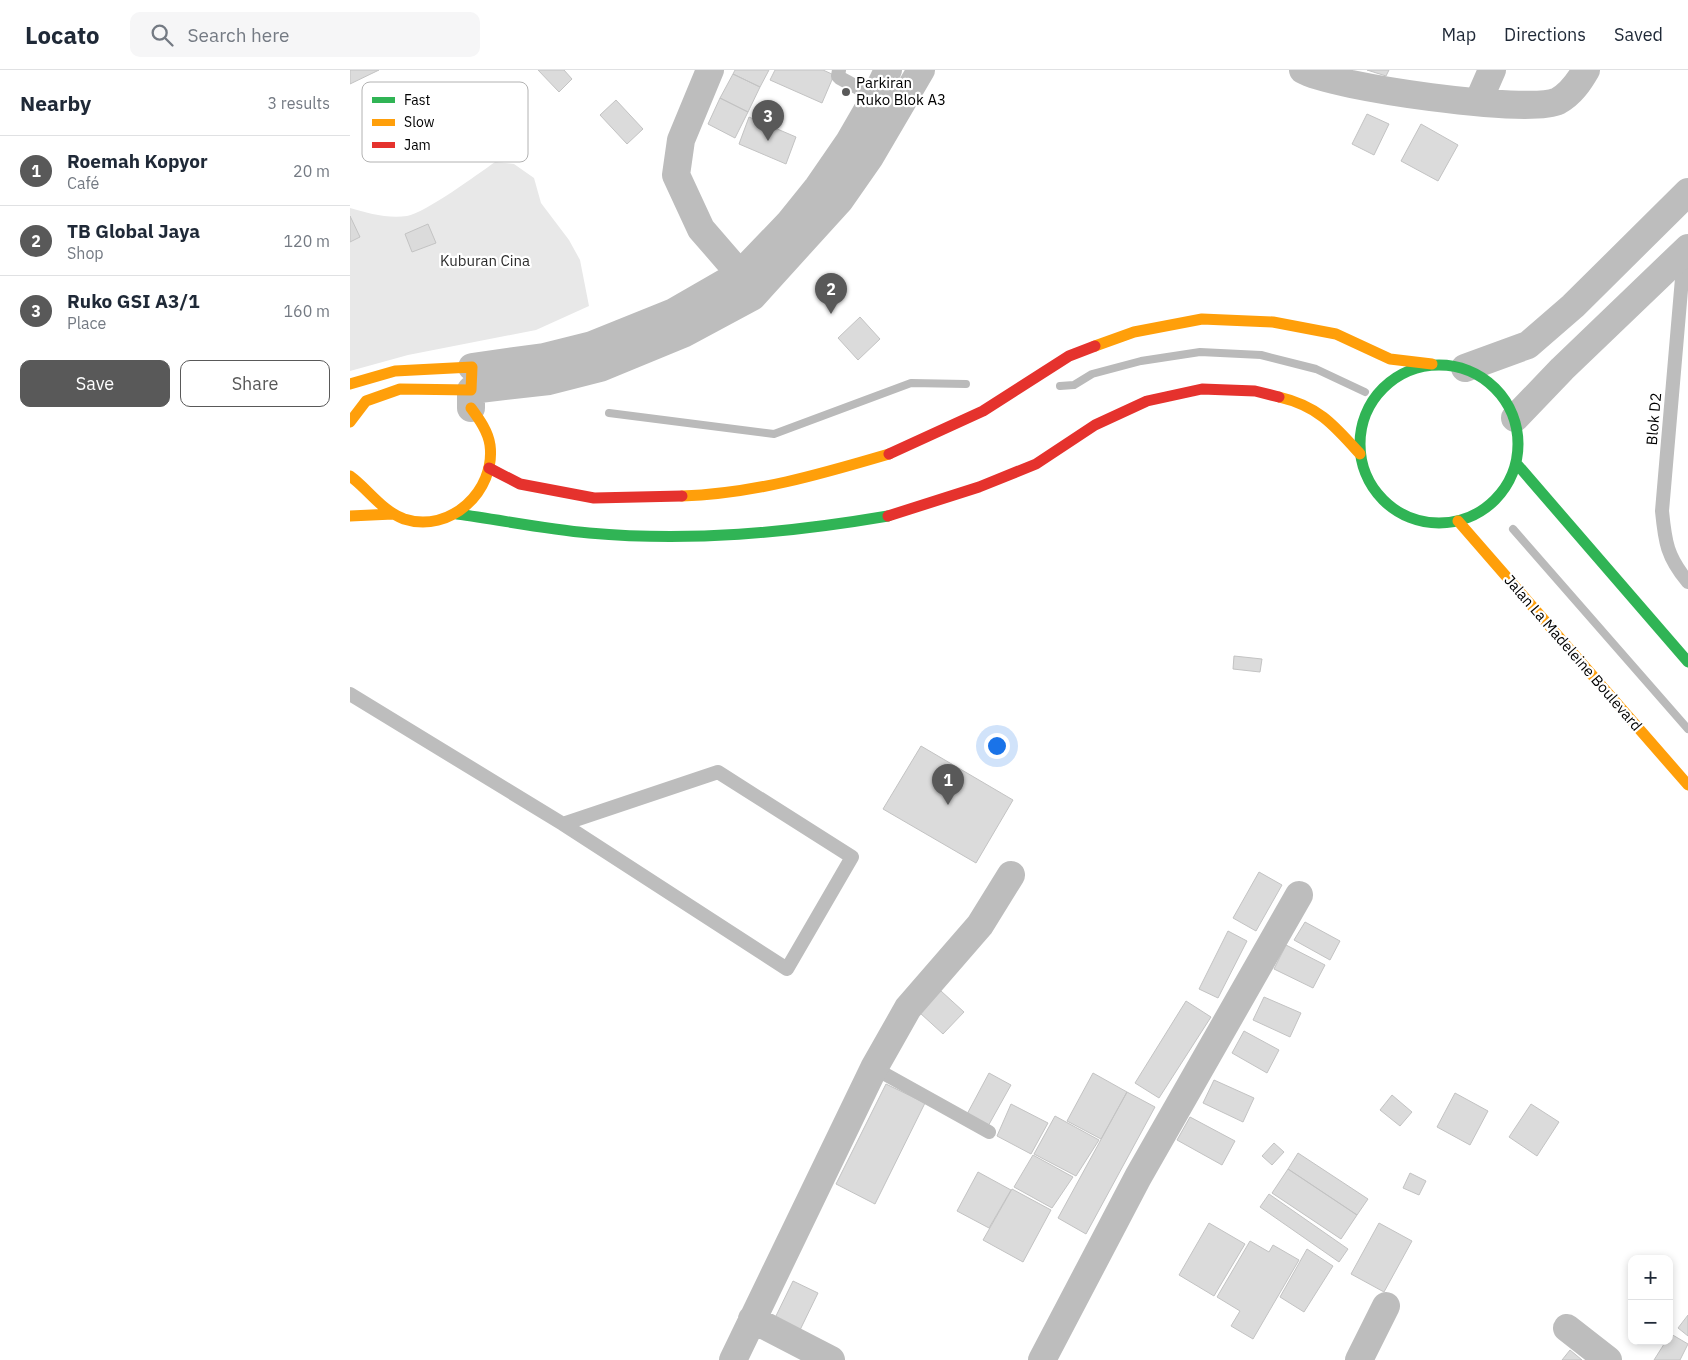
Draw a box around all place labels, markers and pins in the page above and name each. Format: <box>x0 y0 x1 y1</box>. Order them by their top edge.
place label: Parkiran Ruko Blok A3 <box>856 73 946 109</box>
marker: Parkiran Ruko Blok A3 <box>840 86 852 98</box>
pin: 3 <box>752 100 784 141</box>
pin: 2 <box>815 273 847 314</box>
pin: 1 <box>932 764 964 805</box>

